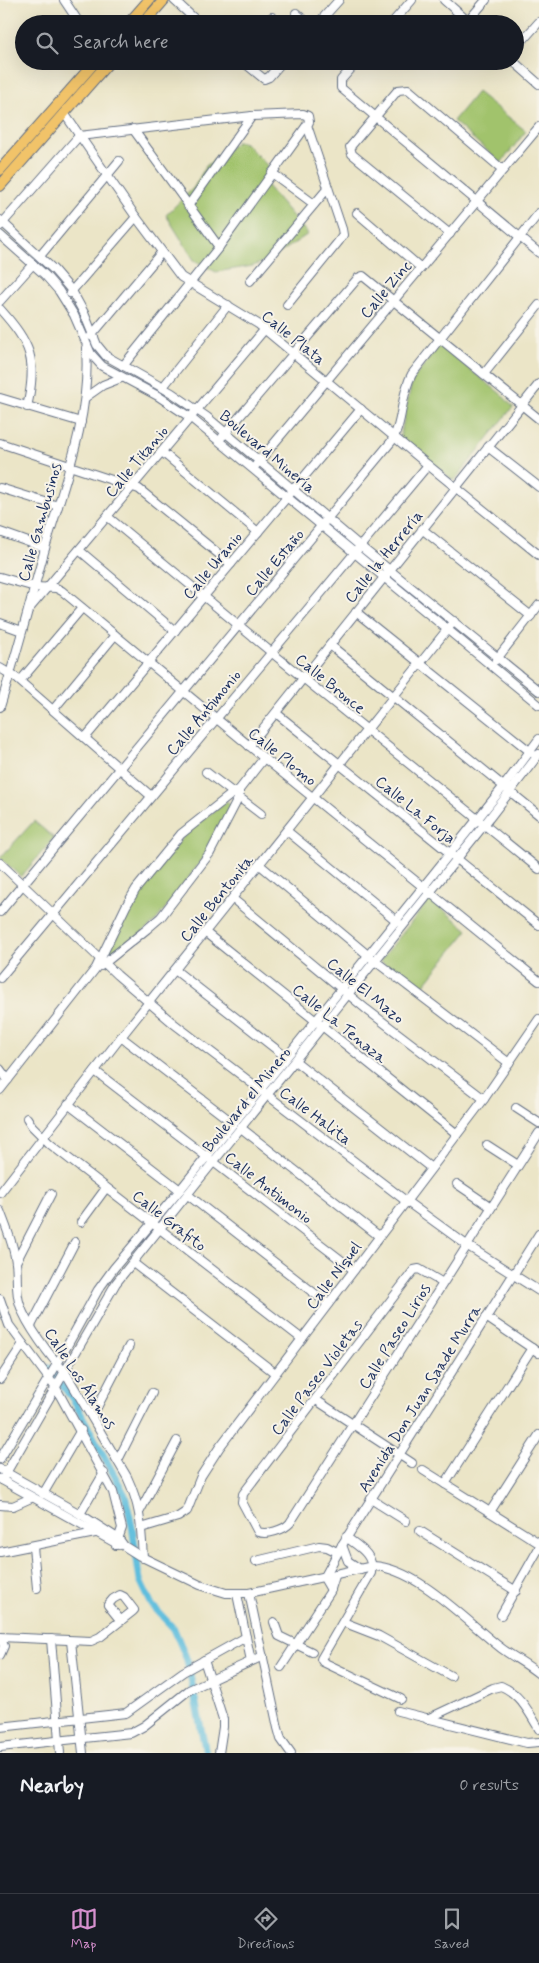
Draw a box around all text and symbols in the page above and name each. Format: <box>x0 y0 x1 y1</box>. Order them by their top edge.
search box <box>15 15 524 70</box>
icon: search <box>33 29 61 57</box>
text: Search here <box>73 30 169 55</box>
street label: Calle Zinc <box>356 256 417 323</box>
street label: Calle Plata <box>257 306 329 370</box>
street label: Boulevard Minería <box>215 406 319 498</box>
street label: Calle Titanio <box>101 421 173 502</box>
street label: Calle Gambusinos <box>13 461 67 584</box>
street label: Calle la Herrería <box>340 506 428 608</box>
street label: Calle Estaño <box>241 525 310 601</box>
street label: Calle Uranio <box>179 528 248 604</box>
street label: Calle Bronce <box>290 649 370 719</box>
street label: Calle Antimonio <box>162 666 246 760</box>
street label: Calle Plomo <box>243 723 321 791</box>
street label: Calle La Forja <box>370 771 460 849</box>
street label: Calle Bentonita <box>176 851 259 947</box>
street label: Calle El Mazo <box>322 953 408 1029</box>
street label: Calle La Tenaza <box>288 980 391 1069</box>
street label: Boulevard el Minero <box>198 1043 296 1157</box>
street label: Calle Halita <box>275 1082 355 1150</box>
street label: Calle Antimonio <box>220 1147 316 1229</box>
street label: Calle Grafito <box>128 1186 211 1257</box>
street label: Calle Níquel <box>302 1238 367 1314</box>
street label: Calle Paseo Lirios <box>354 1280 436 1394</box>
street label: Avenida Don Juan Saade Murra <box>354 1301 487 1496</box>
street label: Calle Paseo Violetas <box>267 1316 368 1440</box>
street label: Calle Los Álamos <box>39 1324 120 1434</box>
text: Nearby <box>20 1772 84 1800</box>
text: 0 results <box>459 1775 519 1796</box>
tab: Map <box>70 1905 98 1953</box>
tab: Directions <box>237 1905 295 1953</box>
tab: Saved <box>434 1905 469 1953</box>

